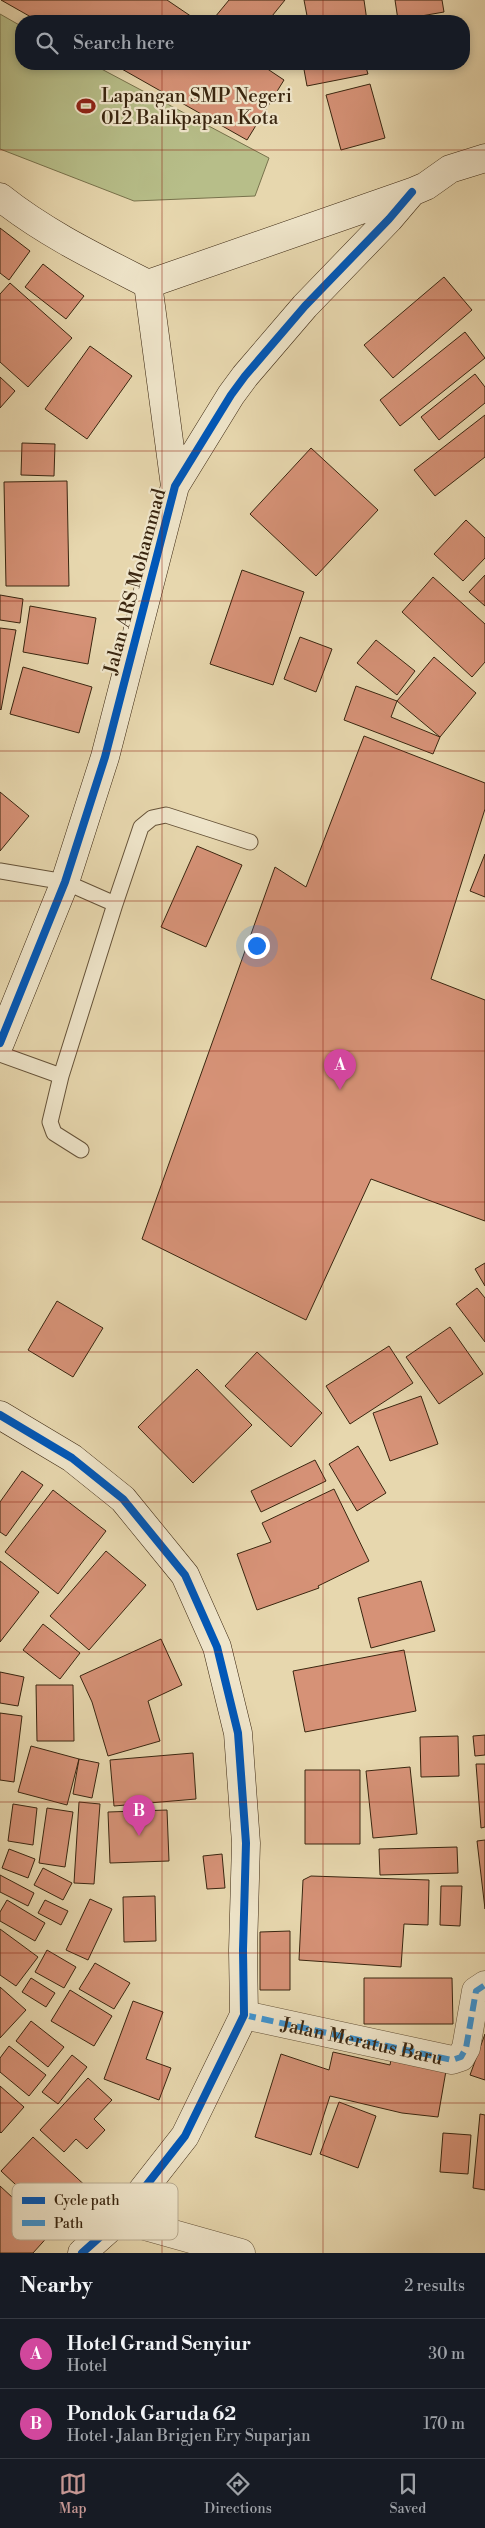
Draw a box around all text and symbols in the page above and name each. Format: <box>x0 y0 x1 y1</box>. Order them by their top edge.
search box <box>15 15 470 70</box>
icon: search <box>33 29 61 57</box>
text: Search here <box>73 31 174 55</box>
place label: Lapangan SMP Negeri 012 Balikpapan Kota <box>101 84 292 130</box>
sports icon: Lapangan SMP Negeri 012 Balikpapan Kota <box>75 95 97 117</box>
street label: Jalan ARS Mohammad <box>98 486 171 678</box>
your location <box>244 933 270 959</box>
pin: A <box>324 1049 356 1090</box>
pin: B <box>123 1795 155 1836</box>
street label: Jalan Meratus Baru <box>278 2012 445 2071</box>
legend <box>12 2183 178 2240</box>
text: Cycle path <box>54 2192 120 2210</box>
text: Path <box>54 2215 84 2233</box>
text: Nearby <box>20 2273 93 2299</box>
text: 2 results <box>404 2276 465 2296</box>
text: Hotel Grand Senyiur <box>67 2332 251 2356</box>
text: A <box>30 2344 42 2364</box>
text: 30 m <box>428 2344 465 2364</box>
text: Hotel <box>67 2356 107 2376</box>
text: Pondok Garuda 62 <box>67 2402 236 2426</box>
text: B <box>30 2414 42 2434</box>
text: 170 m <box>423 2414 465 2434</box>
text: Hotel · Jalan Brigjen Ery Suparjan <box>67 2426 310 2446</box>
tab: Map <box>59 2470 87 2518</box>
tab: Directions <box>204 2470 272 2518</box>
tab: Saved <box>389 2470 426 2518</box>

